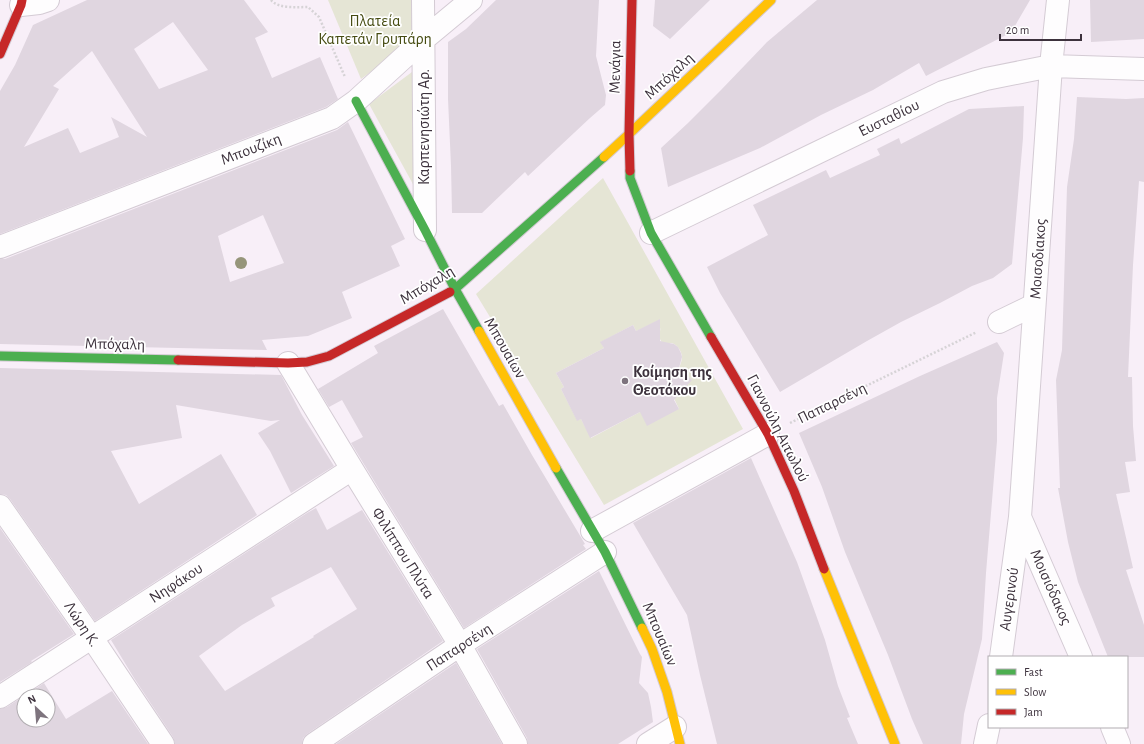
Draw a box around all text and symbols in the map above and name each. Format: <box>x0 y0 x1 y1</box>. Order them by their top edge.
park label: Πλατεία Καπετάν Γρυπάρη <box>318 13 432 47</box>
scale bar <box>1000 16 1081 42</box>
text: 20 m <box>1006 24 1029 36</box>
street label: Μενάγια <box>607 40 623 94</box>
street label: Μπόχαλη <box>641 50 697 102</box>
street label: Καρπενησιώτη Αρ. <box>416 69 432 185</box>
street label: Ευσταθίου <box>856 96 922 140</box>
street label: Μπουζίκη <box>219 130 283 168</box>
street label: Μοισοδιακος <box>1027 218 1050 300</box>
street label: Μπόχαλη <box>397 263 457 307</box>
street label: Μπουαίων <box>481 315 529 381</box>
street label: Μπόχαλη <box>85 335 145 353</box>
place label: Κοίμηση της Θεοτόκου <box>633 364 712 398</box>
street label: Γιαννούλη Αιτωλού <box>744 372 812 484</box>
marker: Κοίμηση της Θεοτόκου <box>620 376 630 386</box>
street label: Παπαρσένη <box>795 380 869 426</box>
street label: Φιλίππου Πλύτα <box>369 505 437 601</box>
street label: Μοισιόδακος <box>1026 547 1075 628</box>
street label: Νηφάκου <box>146 560 206 606</box>
street label: Αυγερινού <box>997 566 1021 632</box>
street label: Λώρη Κ. <box>61 599 103 649</box>
street label: Μπουαίων <box>639 600 681 668</box>
street label: Παπαρσένη <box>423 620 495 674</box>
legend <box>988 656 1128 728</box>
text: Fast <box>1024 666 1043 678</box>
text: Slow <box>1024 686 1046 698</box>
north arrow <box>16 688 56 728</box>
text: N <box>26 693 38 706</box>
text: Jam <box>1024 706 1043 718</box>

